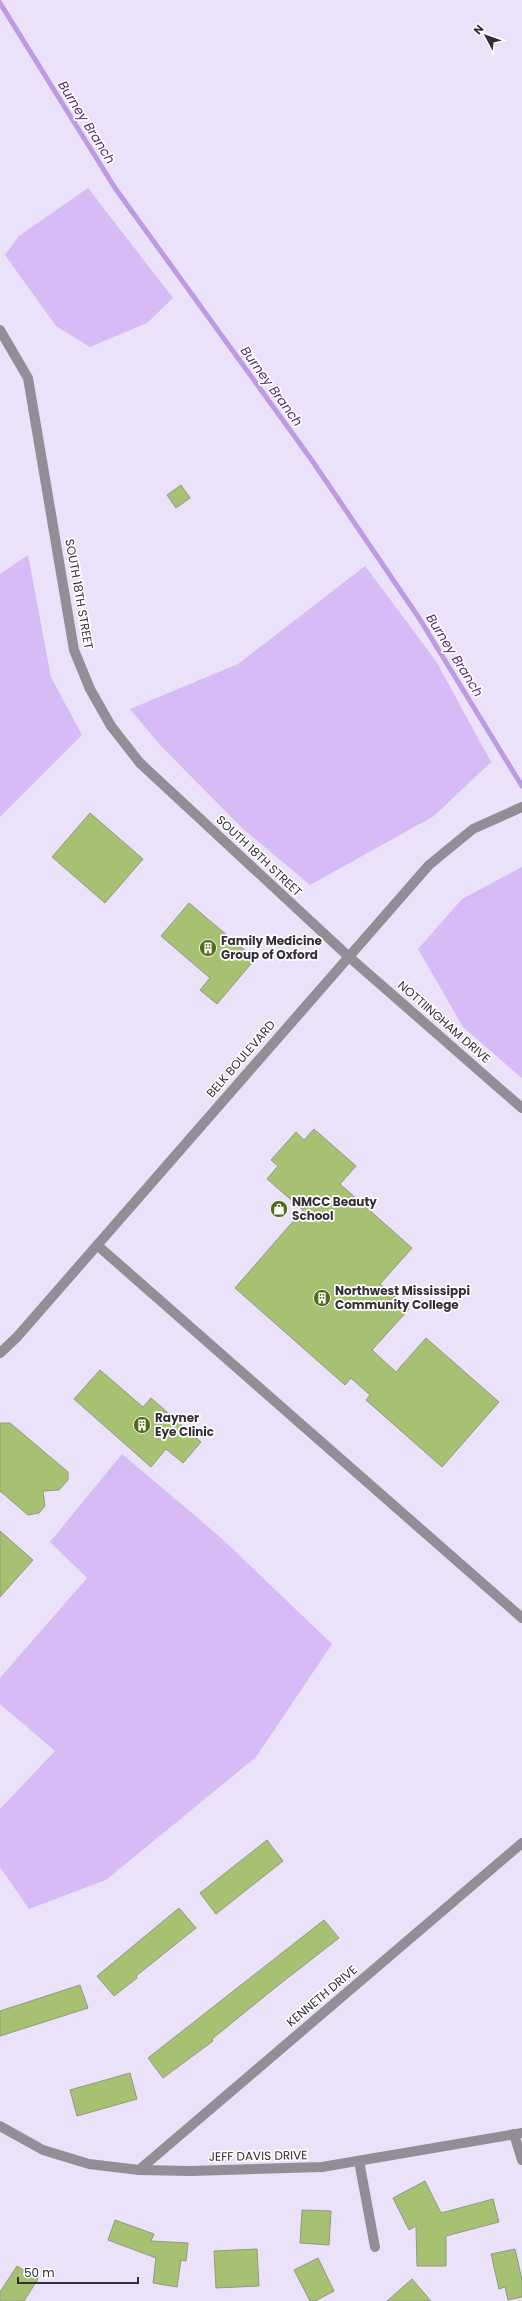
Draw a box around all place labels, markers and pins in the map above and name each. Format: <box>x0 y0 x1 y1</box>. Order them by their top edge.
place label: Family Medicine Group of Oxford <box>221 932 323 963</box>
building icon: Family Medicine Group of Oxford <box>198 938 218 958</box>
place label: NMCC Beauty School <box>292 1193 377 1224</box>
shop icon: NMCC Beauty School <box>269 1199 289 1219</box>
place label: Northwest Mississippi Community College <box>335 1282 470 1313</box>
building icon: Northwest Mississippi Community College <box>312 1288 332 1308</box>
place label: Rayner Eye Clinic <box>155 1409 214 1440</box>
building icon: Rayner Eye Clinic <box>132 1415 152 1435</box>

